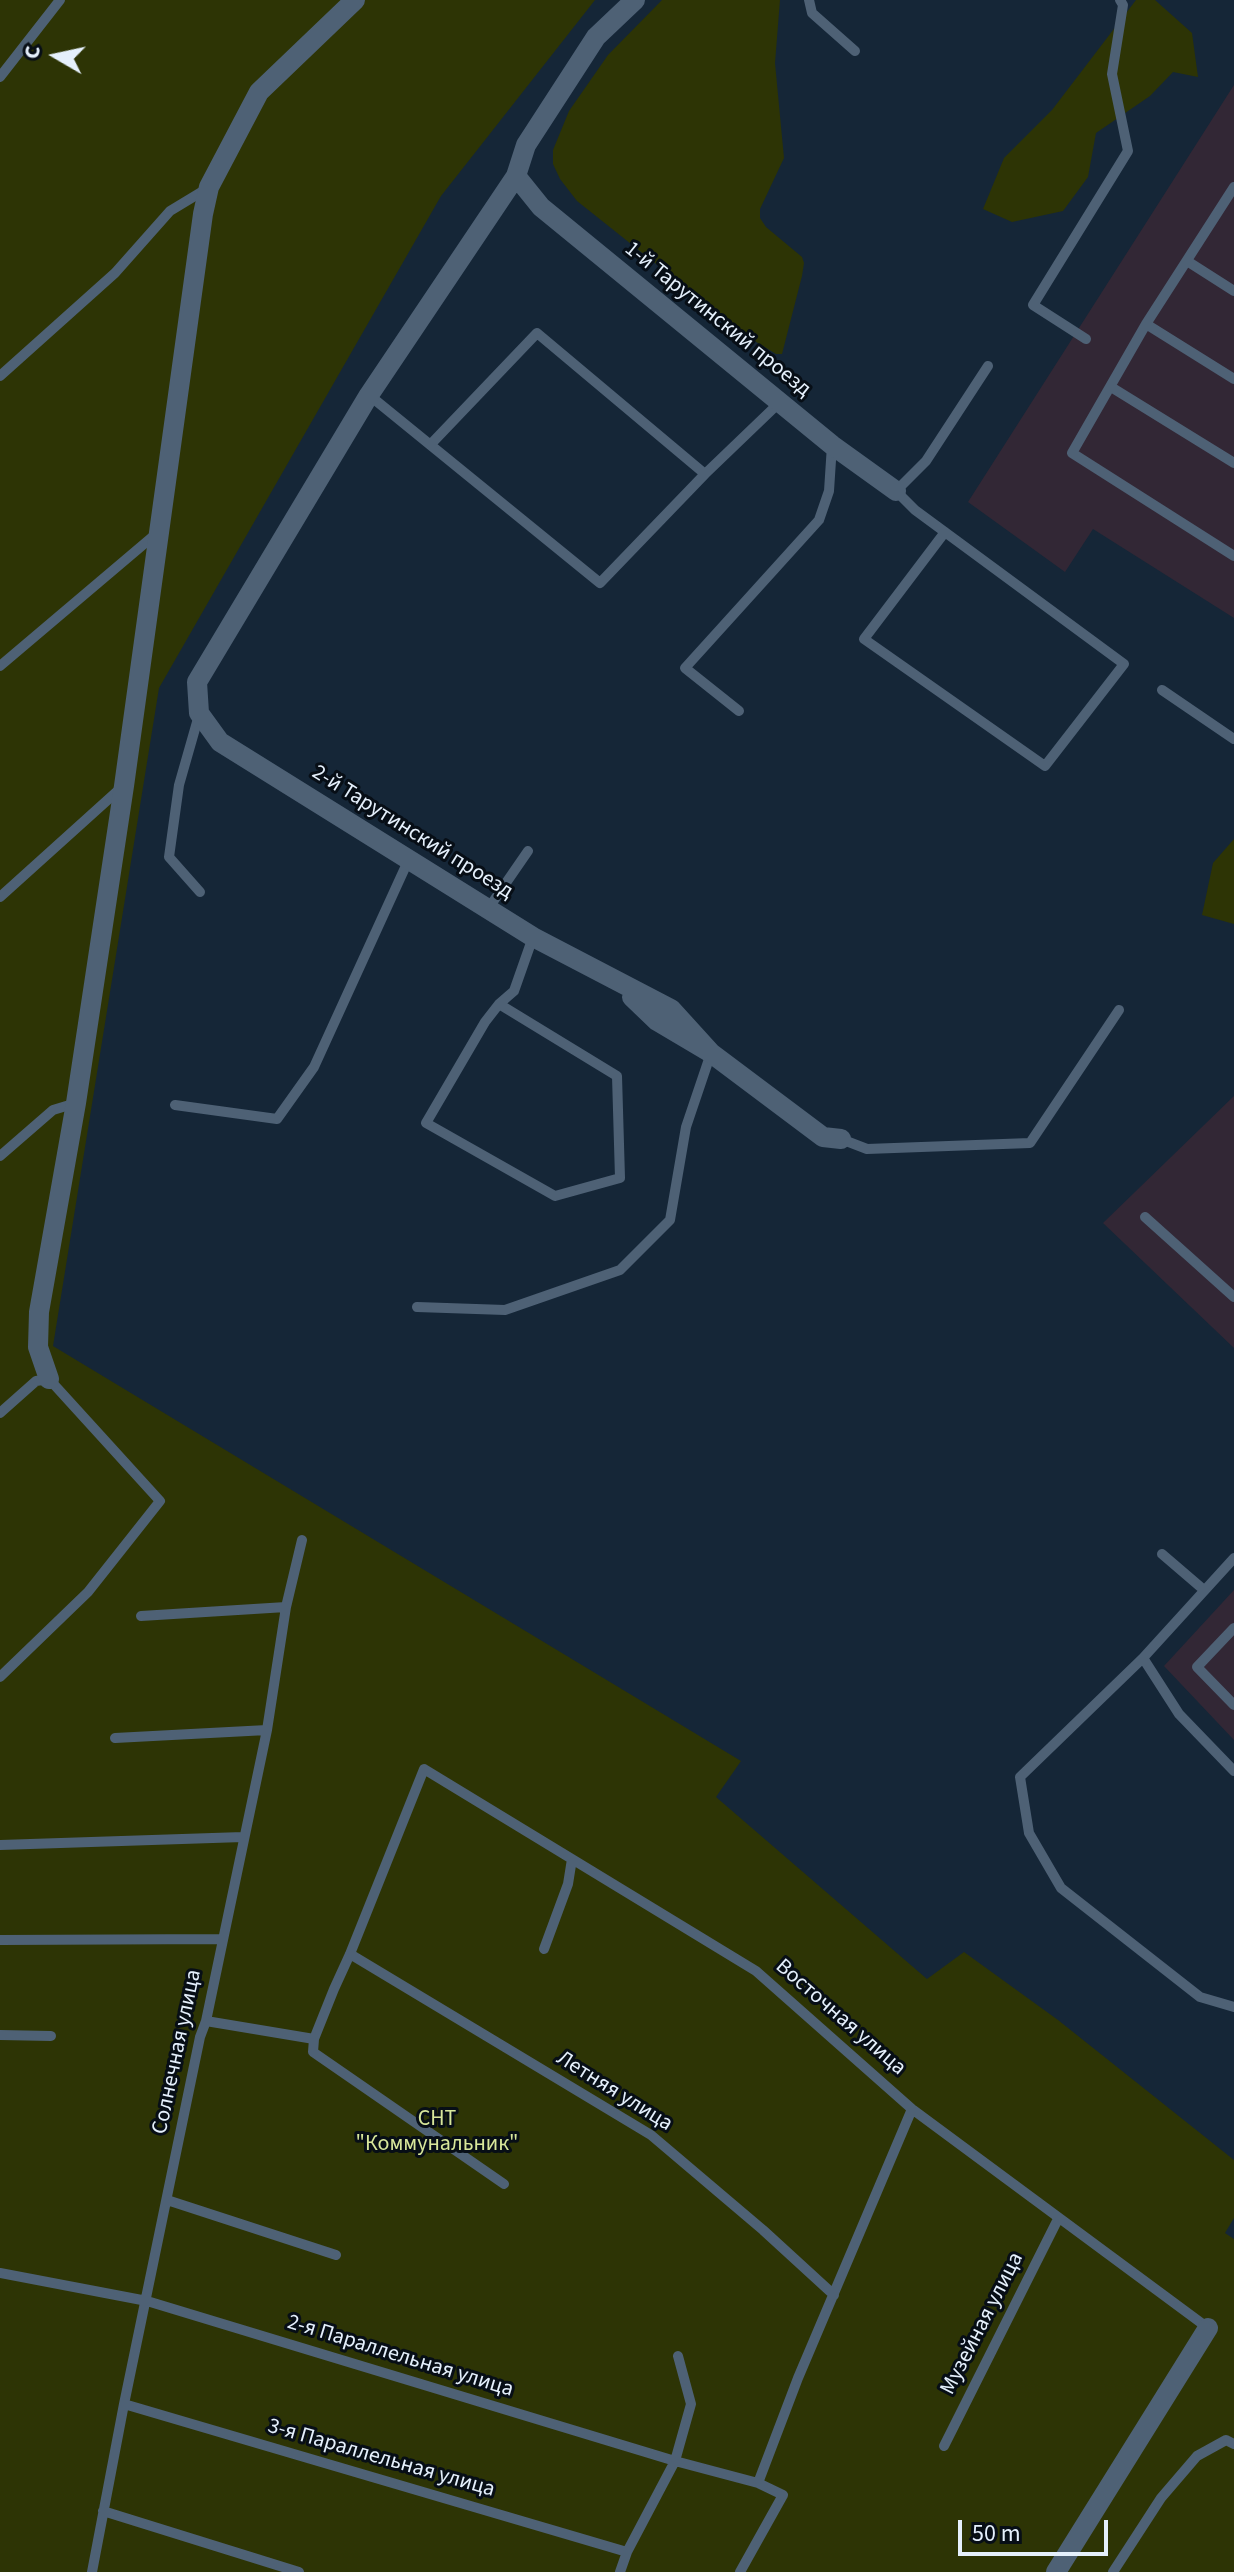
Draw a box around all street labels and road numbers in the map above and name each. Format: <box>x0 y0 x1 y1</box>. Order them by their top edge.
street label: 1-й Тарутинский проезд <box>618 237 816 403</box>
street label: 2-й Тарутинский проезд <box>306 760 518 906</box>
street label: Восточная улица <box>769 1954 911 2082</box>
street label: Солнечная улица <box>148 1967 208 2137</box>
street label: Летняя улица <box>551 2046 677 2138</box>
street label: Музейная улица <box>936 2248 1030 2400</box>
street label: 2-я Параллельная улица <box>284 2310 516 2404</box>
street label: 3-я Параллельная улица <box>264 2414 498 2504</box>

